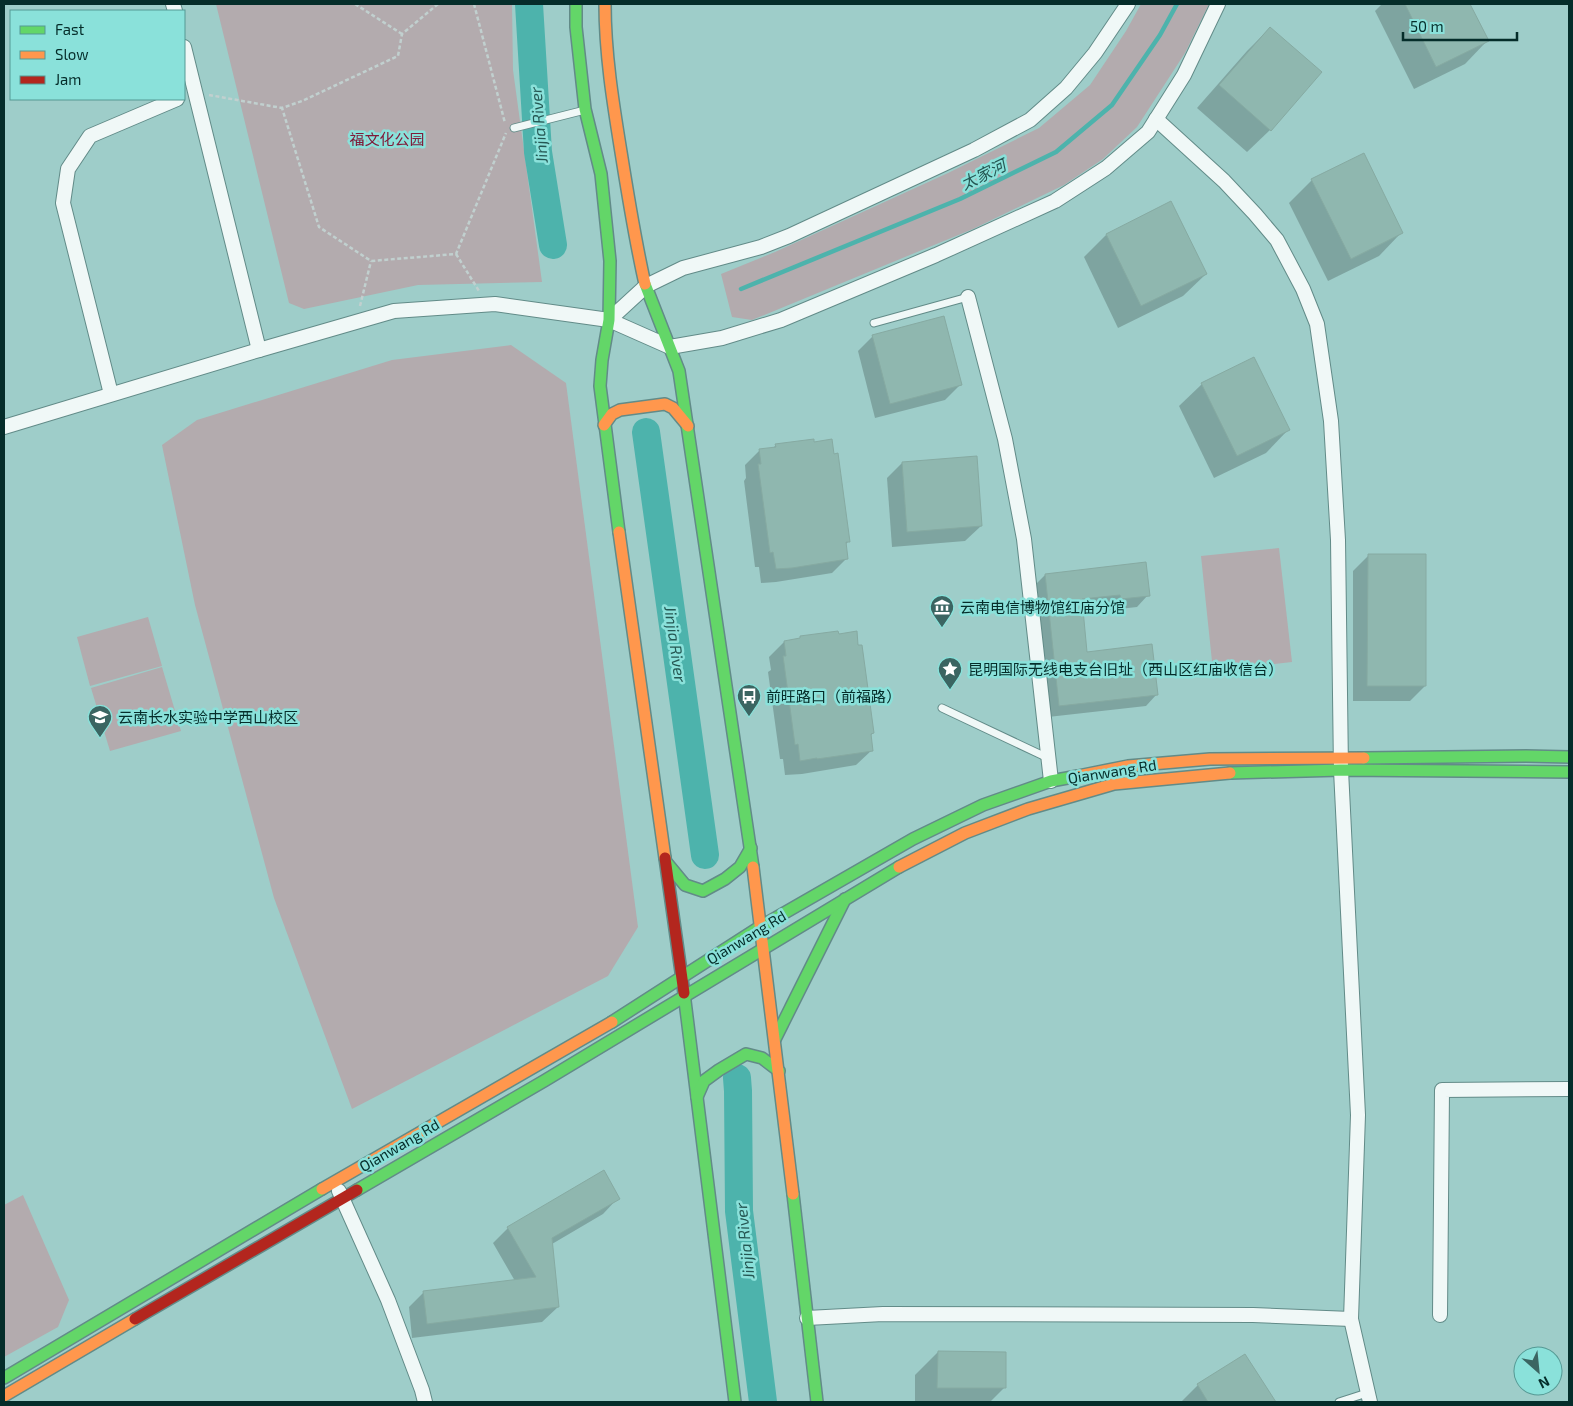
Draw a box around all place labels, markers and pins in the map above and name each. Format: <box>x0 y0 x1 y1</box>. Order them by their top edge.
museum icon: 云南电信博物馆红庙分馆 <box>929 594 955 628</box>
place label: 云南电信博物馆红庙分馆 <box>960 598 1125 616</box>
place icon: 昆明国际无线电支台旧址（西山区红庙收信台） <box>937 656 963 690</box>
place label: 昆明国际无线电支台旧址（西山区红庙收信台） <box>968 660 1283 678</box>
bus stop icon: 前旺路口（前福路） <box>736 683 762 717</box>
place label: 前旺路口（前福路） <box>766 687 901 705</box>
school or university icon: 云南长水实验中学西山校区 <box>87 704 113 738</box>
place label: 云南长水实验中学西山校区 <box>118 708 298 726</box>

